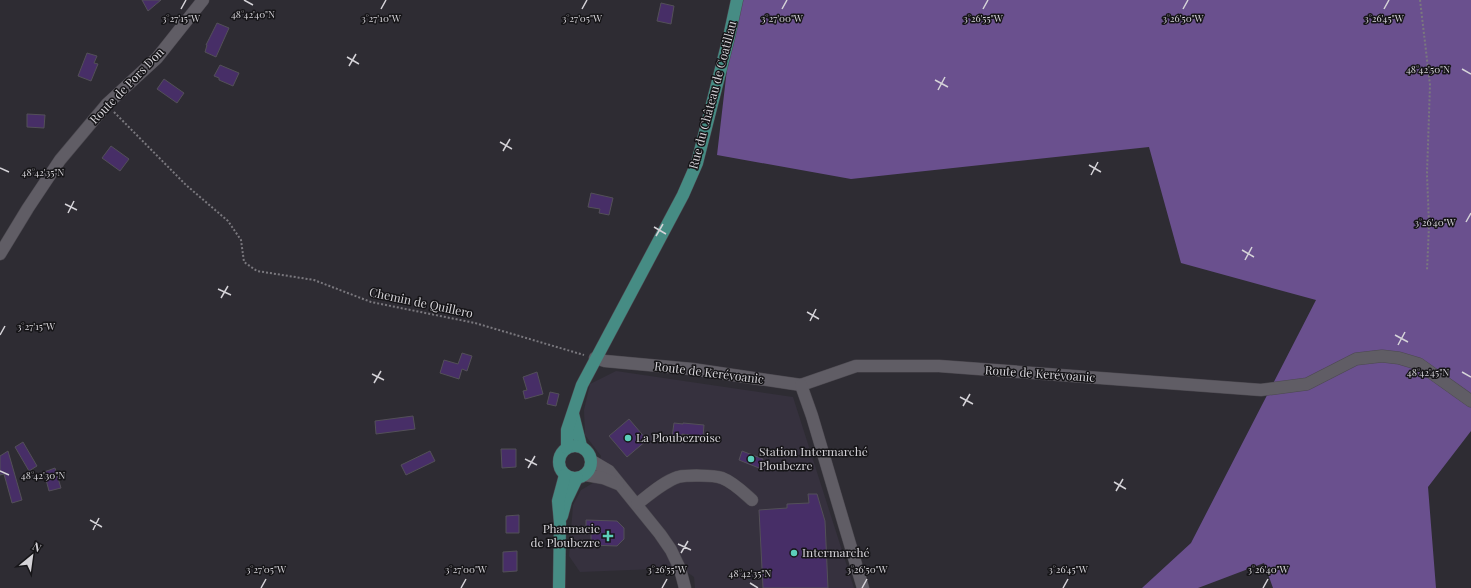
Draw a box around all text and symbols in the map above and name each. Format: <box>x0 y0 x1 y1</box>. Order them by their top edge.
text: 48°42'40"N <box>231 7 275 21</box>
text: 3°27'15"W <box>162 11 201 25</box>
text: 3°27'10"W <box>361 11 402 25</box>
text: 3°27'05"W <box>562 11 603 25</box>
text: 3°27'00"W <box>761 11 804 25</box>
text: 3°26'55"W <box>963 11 1004 25</box>
text: 3°26'50"W <box>1162 11 1205 25</box>
text: 3°26'45"W <box>1364 11 1405 25</box>
street label: Rue du Château de Coatillau <box>685 19 740 171</box>
street label: Route de Pors Don <box>86 44 167 127</box>
text: 48°42'50"N <box>1406 62 1450 76</box>
text: 48°42'35"N <box>22 165 64 179</box>
text: 3°26'40"W <box>1414 215 1457 229</box>
street label: Chemin de Quillero <box>368 283 475 321</box>
text: 3°27'15"W <box>17 319 56 333</box>
street label: Route de Kerévoanic <box>653 357 765 387</box>
street label: Route de Kerévoanic <box>984 361 1096 385</box>
text: 48°42'45"N <box>1407 365 1449 379</box>
place label: La Ploubezroise <box>636 429 721 445</box>
marker: La Ploubezroise <box>623 433 633 443</box>
place label: Station Intermarché Ploubezre <box>759 443 868 473</box>
marker: Station Intermarché Ploubezre <box>746 454 756 464</box>
text: 48°42'30"N <box>21 468 65 482</box>
place label: Pharmacie de Ploubezre <box>530 520 600 550</box>
marker: Pharmacie de Ploubezre <box>603 531 613 541</box>
north arrow <box>12 536 52 576</box>
text: N <box>30 538 44 555</box>
place label: Intermarché <box>802 544 870 560</box>
marker: Intermarché <box>789 548 799 558</box>
text: 3°27'05"W <box>246 562 287 576</box>
text: 3°27'00"W <box>445 562 488 576</box>
text: 3°26'55"W <box>647 562 688 576</box>
text: 3°26'50"W <box>846 562 889 576</box>
text: 3°26'45"W <box>1048 562 1089 576</box>
text: 3°26'40"W <box>1247 562 1290 576</box>
text: 48°42'35"N <box>729 566 771 580</box>

